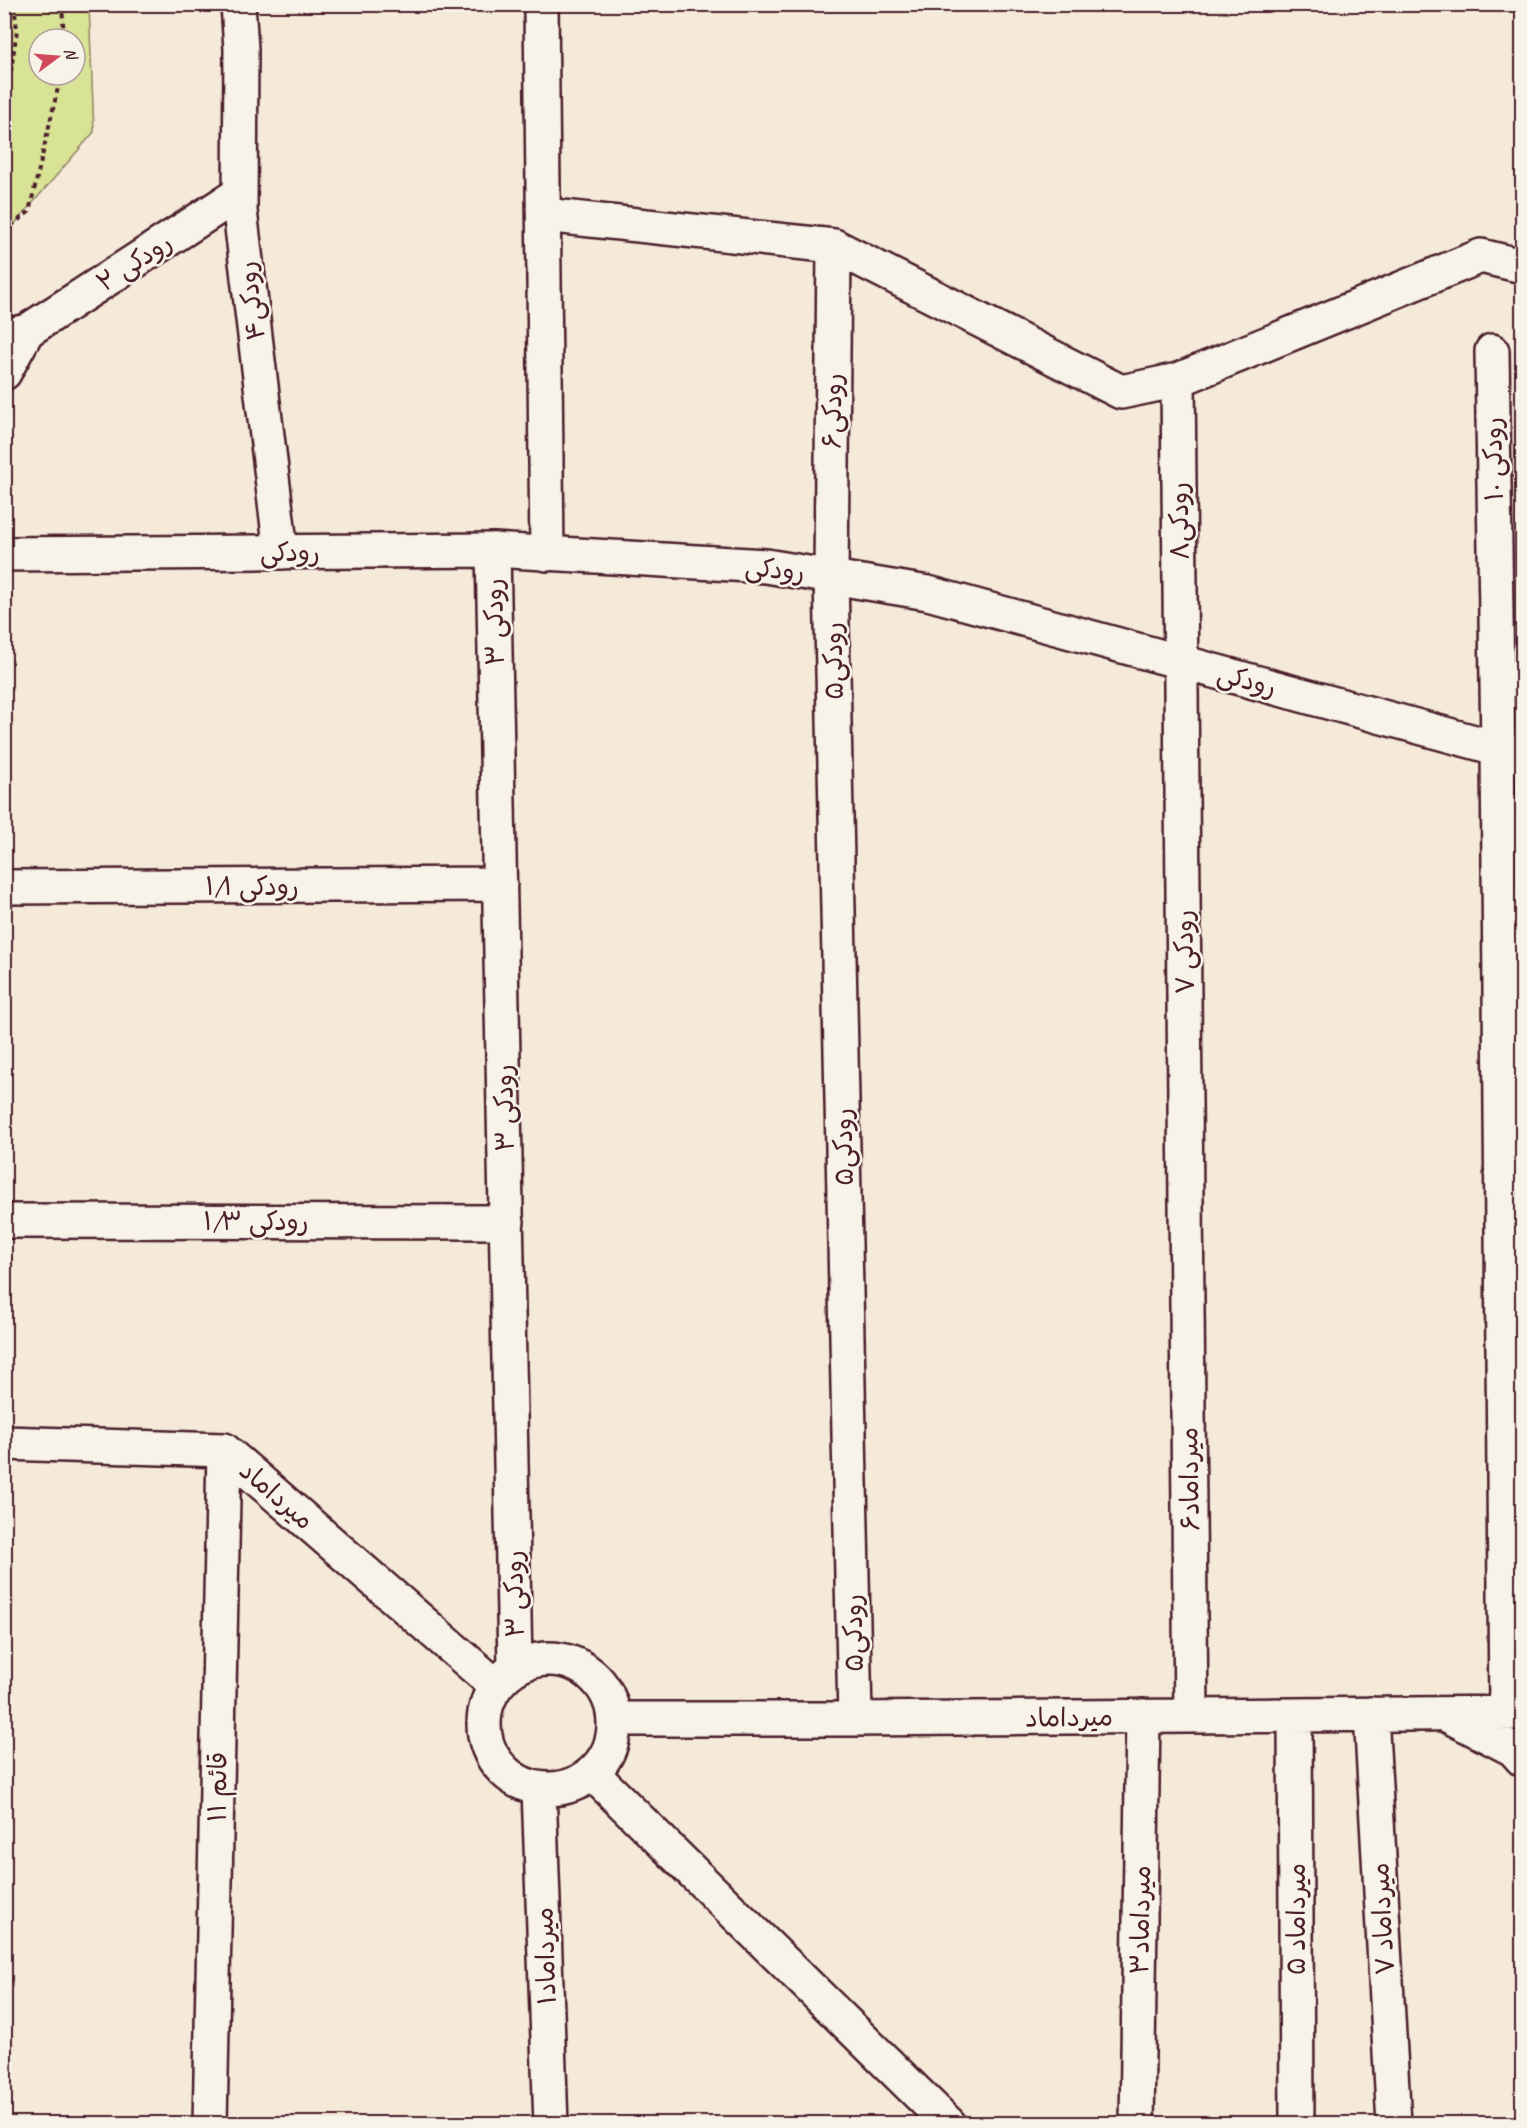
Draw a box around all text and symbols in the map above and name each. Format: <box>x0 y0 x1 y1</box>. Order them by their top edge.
north arrow <box>27 27 87 87</box>
text: N <box>59 46 82 64</box>
street label: رودکی ۲ <box>90 226 178 299</box>
street label: رودکی۴ <box>230 259 273 342</box>
street label: رودکی۶ <box>815 373 850 449</box>
street label: رودکی ۱۰ <box>1476 417 1511 501</box>
street label: رودکی۸ <box>1162 482 1197 560</box>
street label: رودکی <box>260 536 320 569</box>
street label: رودکی <box>743 550 806 589</box>
street label: رودکی ۳ <box>477 578 512 666</box>
street label: رودکی۵ <box>816 622 851 700</box>
street label: رودکی <box>1214 657 1280 704</box>
street label: رودکی ۱/۱ <box>205 870 299 903</box>
street label: رودکی ۷ <box>1167 909 1202 995</box>
street label: رودکی ۳ <box>487 1064 522 1152</box>
street label: رودکی۵ <box>826 1108 861 1186</box>
street label: رودکی ۱/۳ <box>203 1205 309 1238</box>
street label: میرداماد۶ <box>1172 1427 1207 1531</box>
street label: میرداماد <box>233 1454 321 1537</box>
street label: رودکی ۳ <box>497 1550 532 1638</box>
street label: رودکی۵ <box>836 1594 871 1672</box>
street label: میرداماد <box>1025 1700 1113 1735</box>
street label: قائم ۱۱ <box>200 1752 238 1823</box>
street label: میرداماد ۷ <box>1363 1862 1402 1976</box>
street label: میرداماد ۵ <box>1280 1863 1313 1975</box>
street label: میرداماد۳ <box>1123 1865 1158 1975</box>
street label: میرداماد۱ <box>527 1907 564 2005</box>

